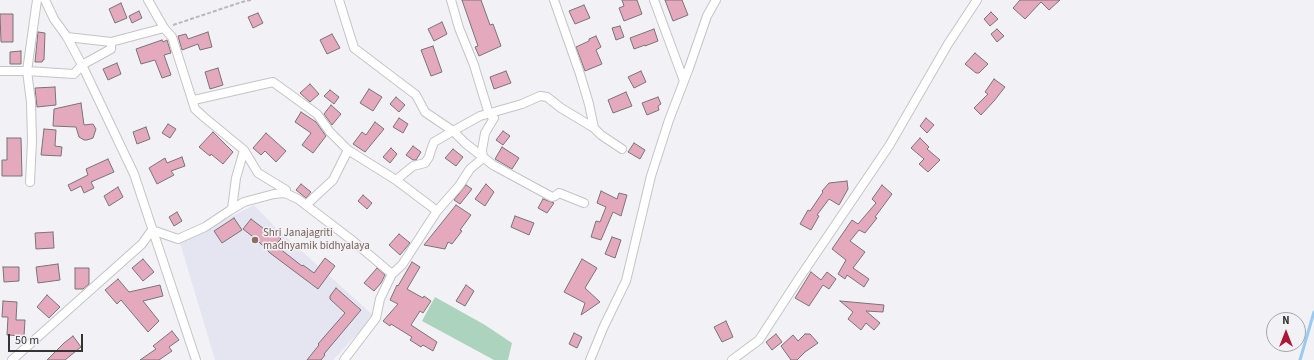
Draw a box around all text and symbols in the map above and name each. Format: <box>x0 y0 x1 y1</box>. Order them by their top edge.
place label: Shri Janajagriti madhyamik bidhyalaya <box>263 227 370 253</box>
marker: Shri Janajagriti madhyamik bidhyalaya <box>250 235 260 245</box>
north arrow <box>1266 312 1306 352</box>
text: N <box>1282 313 1290 328</box>
scale bar <box>10 326 85 352</box>
text: 50 m <box>15 332 39 349</box>

